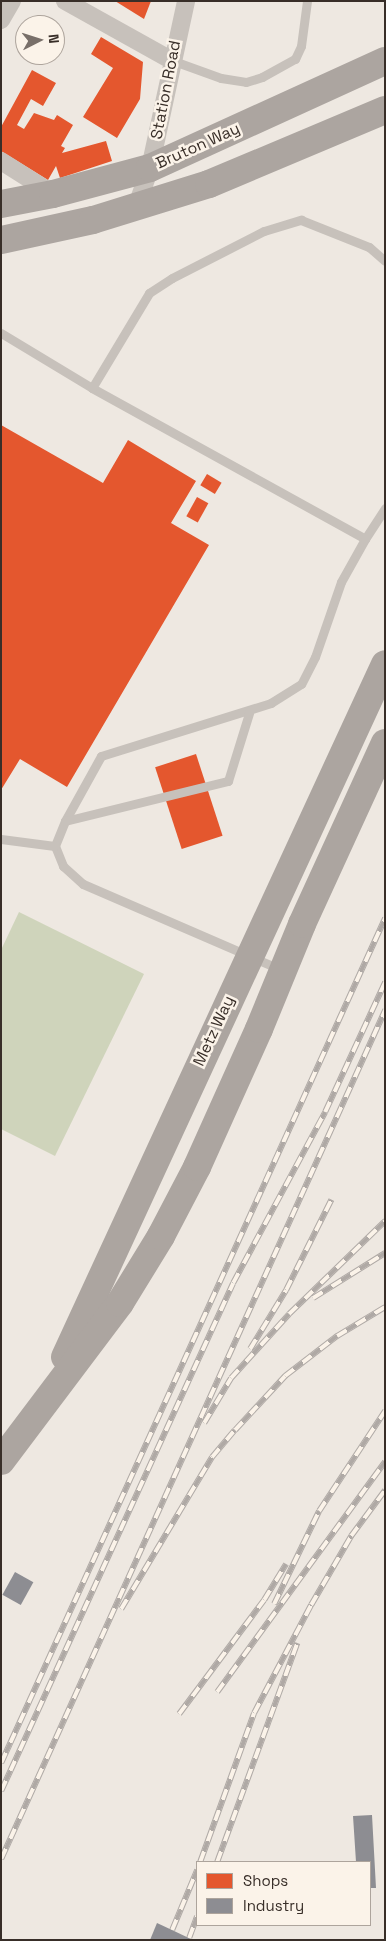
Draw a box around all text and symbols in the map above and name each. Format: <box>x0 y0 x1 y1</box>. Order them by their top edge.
north arrow <box>15 15 65 65</box>
text: N <box>45 33 63 44</box>
street label: Station Road <box>147 39 185 141</box>
street label: Bruton Way <box>153 119 243 173</box>
street label: Metz Way <box>189 993 239 1069</box>
legend <box>196 1861 371 1926</box>
text: Shops <box>243 1871 288 1890</box>
text: Industry <box>243 1896 304 1915</box>

